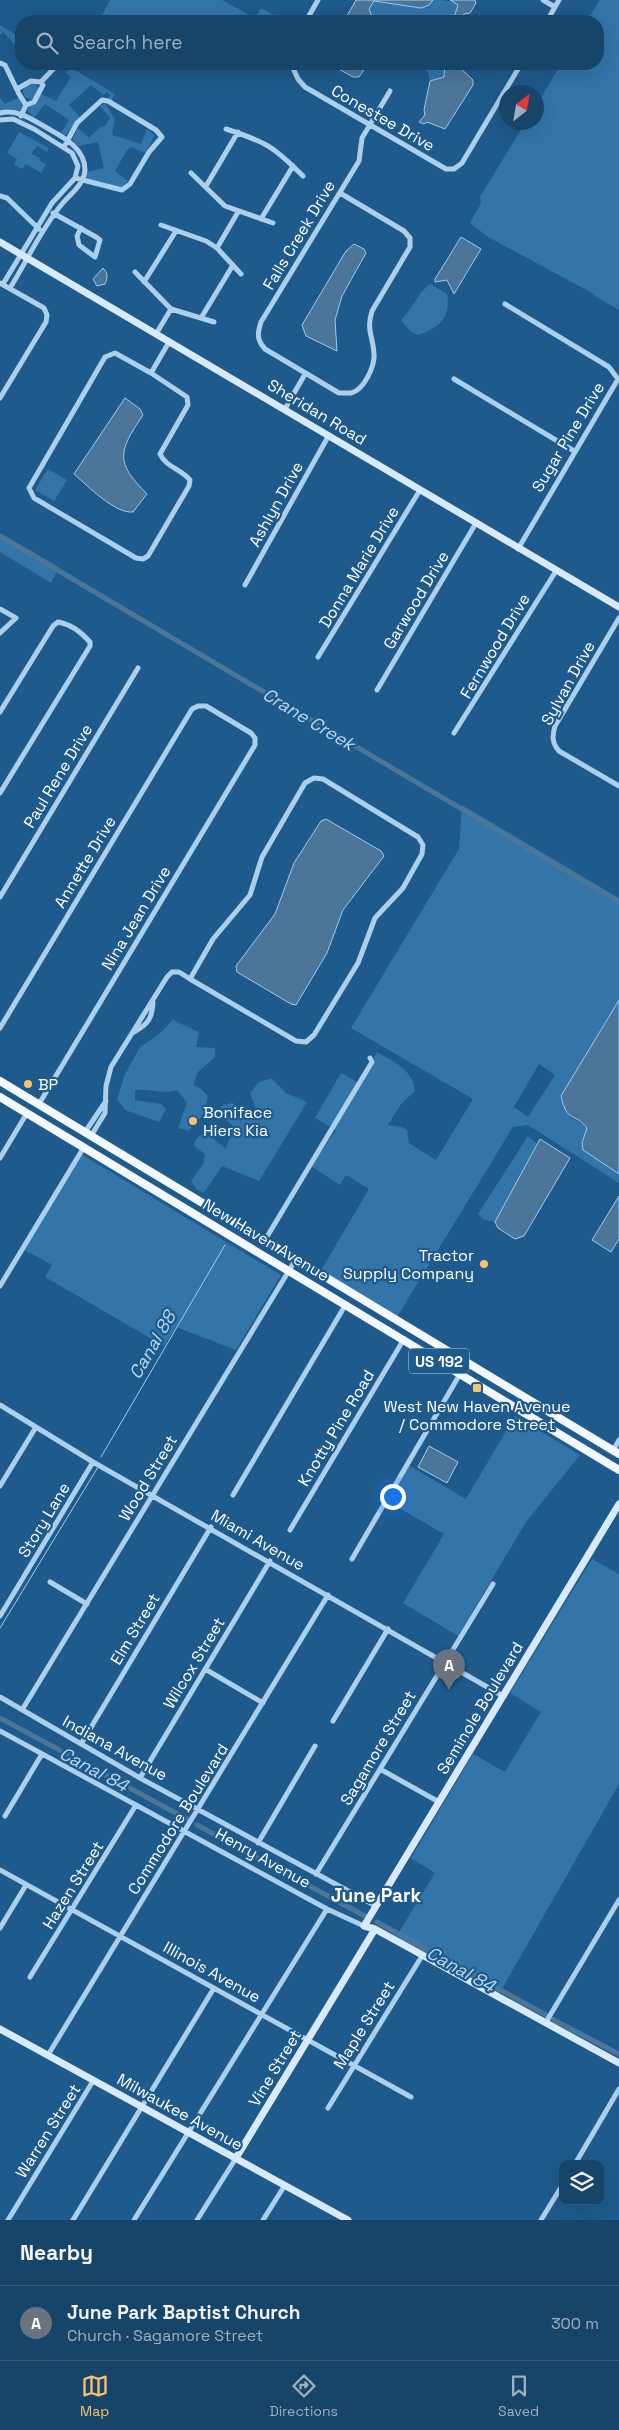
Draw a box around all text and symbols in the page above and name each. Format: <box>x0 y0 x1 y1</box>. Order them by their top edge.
search box <box>15 15 604 70</box>
icon: search <box>33 29 61 57</box>
text: Search here <box>73 30 183 55</box>
street label: Conestee Drive <box>327 80 439 156</box>
north arrow <box>499 85 544 130</box>
street label: Falls Creek Drive <box>258 176 340 294</box>
street label: Sheridan Road <box>264 374 370 450</box>
street label: Sugar Pine Drive <box>527 378 609 496</box>
street label: Ashlyn Drive <box>244 458 308 550</box>
street label: Donna Marie Drive <box>314 502 404 632</box>
street label: Garwood Drive <box>378 547 454 653</box>
street label: Fernwood Drive <box>455 590 535 702</box>
street label: Sylvan Drive <box>536 637 600 729</box>
water label: Crane Creek <box>259 682 361 757</box>
street label: Paul Rene Drive <box>19 720 97 832</box>
street label: Annette Drive <box>49 812 121 912</box>
street label: Nina Jean Drive <box>97 862 175 974</box>
place label: BP <box>38 1074 59 1095</box>
marker: BP <box>22 1078 34 1090</box>
place label: Boniface Hiers Kia <box>203 1102 272 1141</box>
marker: Boniface Hiers Kia <box>187 1115 199 1127</box>
street label: New Haven Avenue <box>199 1194 333 1286</box>
place label: Tractor Supply Company <box>343 1245 474 1284</box>
marker: Tractor Supply Company <box>478 1258 490 1270</box>
water label: Canal 88 <box>123 1305 182 1383</box>
road number: US 192 <box>409 1348 469 1374</box>
street label: Knotty Pine Road <box>293 1366 379 1490</box>
marker: West New Haven Avenue / Commodore Street <box>471 1382 483 1394</box>
place label: West New Haven Avenue / Commodore Street <box>383 1396 571 1435</box>
street label: Wood Street <box>114 1431 182 1525</box>
street label: Story Lane <box>13 1479 75 1561</box>
your location <box>380 1484 406 1510</box>
street label: Miami Avenue <box>207 1505 309 1575</box>
street label: Elm Street <box>105 1589 165 1669</box>
street label: Wilcox Street <box>158 1613 230 1713</box>
street label: Seminole Boulevard <box>432 1638 528 1778</box>
pin: A <box>433 1649 465 1690</box>
street label: Sagamore Street <box>335 1687 421 1809</box>
street label: Indiana Avenue <box>59 1711 171 1785</box>
street label: Commodore Boulevard <box>123 1740 233 1898</box>
water label: Canal 84 <box>56 1741 133 1797</box>
street label: Henry Avenue <box>212 1823 314 1893</box>
street label: Hazen Street <box>38 1837 108 1933</box>
district label: June Park <box>331 1883 422 1908</box>
street label: Illinois Avenue <box>160 1937 264 2007</box>
water label: Canal 84 <box>423 1941 500 1998</box>
street label: Maple Street <box>329 1977 399 2073</box>
street label: Vine Street <box>244 2026 306 2110</box>
street label: Milwaukee Avenue <box>113 2069 247 2155</box>
street label: Warren Street <box>11 2080 85 2182</box>
map controls <box>559 2160 604 2205</box>
button: layers <box>559 2160 604 2205</box>
text: Nearby <box>20 2239 93 2266</box>
text: June Park Baptist Church <box>67 2300 300 2325</box>
text: A <box>31 2313 41 2334</box>
text: 300 m <box>551 2313 599 2334</box>
text: Church · Sagamore Street <box>67 2325 263 2346</box>
tab: Map <box>80 2372 109 2420</box>
tab: Directions <box>269 2372 338 2420</box>
tab: Saved <box>498 2372 539 2420</box>

